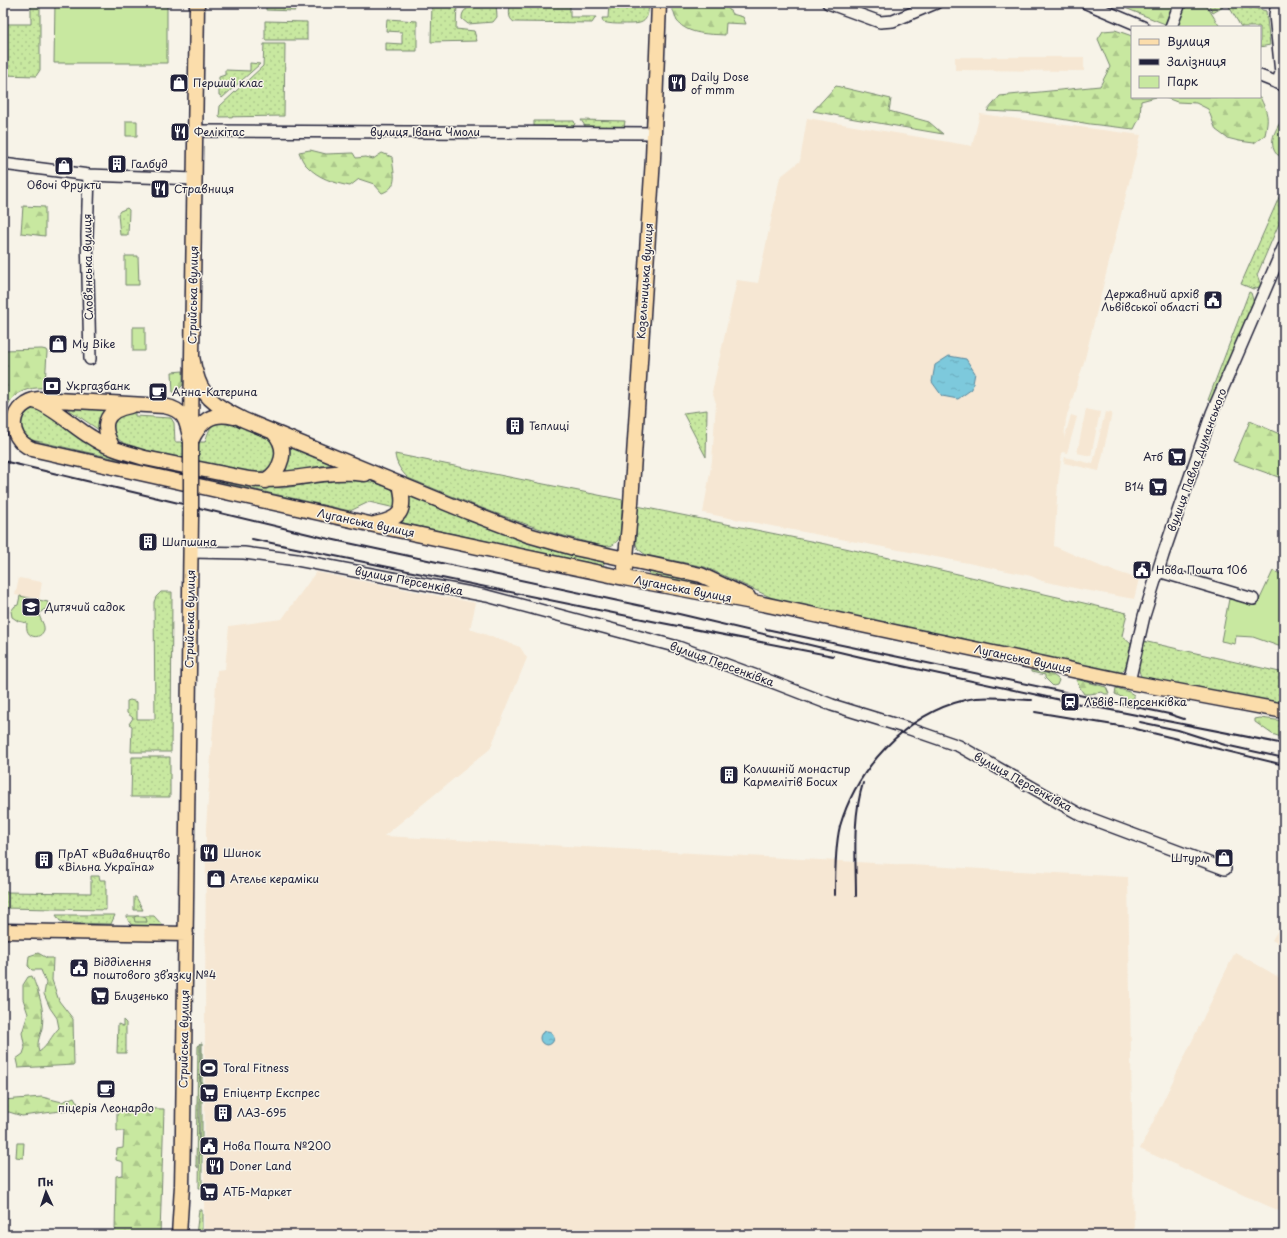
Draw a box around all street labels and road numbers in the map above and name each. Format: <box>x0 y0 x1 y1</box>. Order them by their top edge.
street label: вулиця Івана Чмоли <box>370 123 480 140</box>
street label: Словʼянська вулиця <box>78 213 97 321</box>
street label: Козельницька вулиця <box>632 222 657 339</box>
street label: Стрийська вулиця <box>183 246 202 344</box>
street label: вулиця Павла Думанського <box>1163 386 1230 534</box>
street label: Луганська вулиця <box>316 504 416 541</box>
street label: вулиця Персенківка <box>354 562 465 599</box>
street label: Стрийська вулиця <box>180 570 199 668</box>
street label: Луганська вулиця <box>633 571 733 606</box>
street label: вулиця Персенківка <box>668 637 777 690</box>
street label: Луганська вулиця <box>973 640 1073 677</box>
street label: вулиця Персенківка <box>971 747 1076 816</box>
street label: Стрийська вулиця <box>174 990 193 1088</box>

